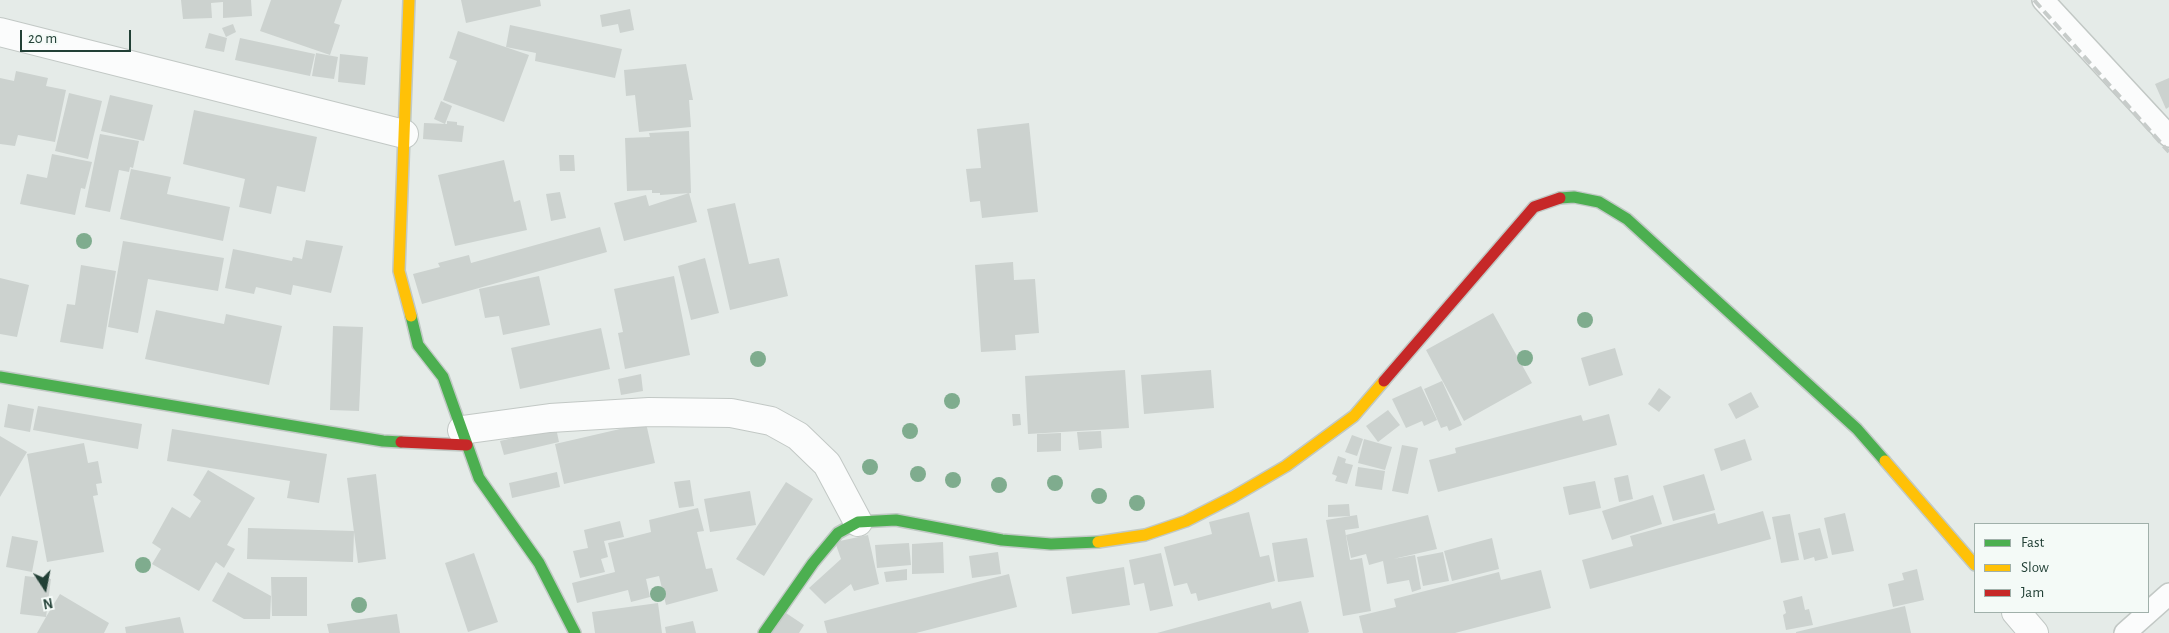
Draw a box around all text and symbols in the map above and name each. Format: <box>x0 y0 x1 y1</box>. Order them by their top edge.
scale bar <box>22 20 134 52</box>
text: 20 m <box>28 31 57 46</box>
legend <box>1974 523 2149 613</box>
text: Fast <box>2021 535 2044 550</box>
text: Slow <box>2021 560 2049 575</box>
north arrow <box>20 563 70 613</box>
text: Jam <box>2021 585 2044 600</box>
text: N <box>42 595 54 611</box>

